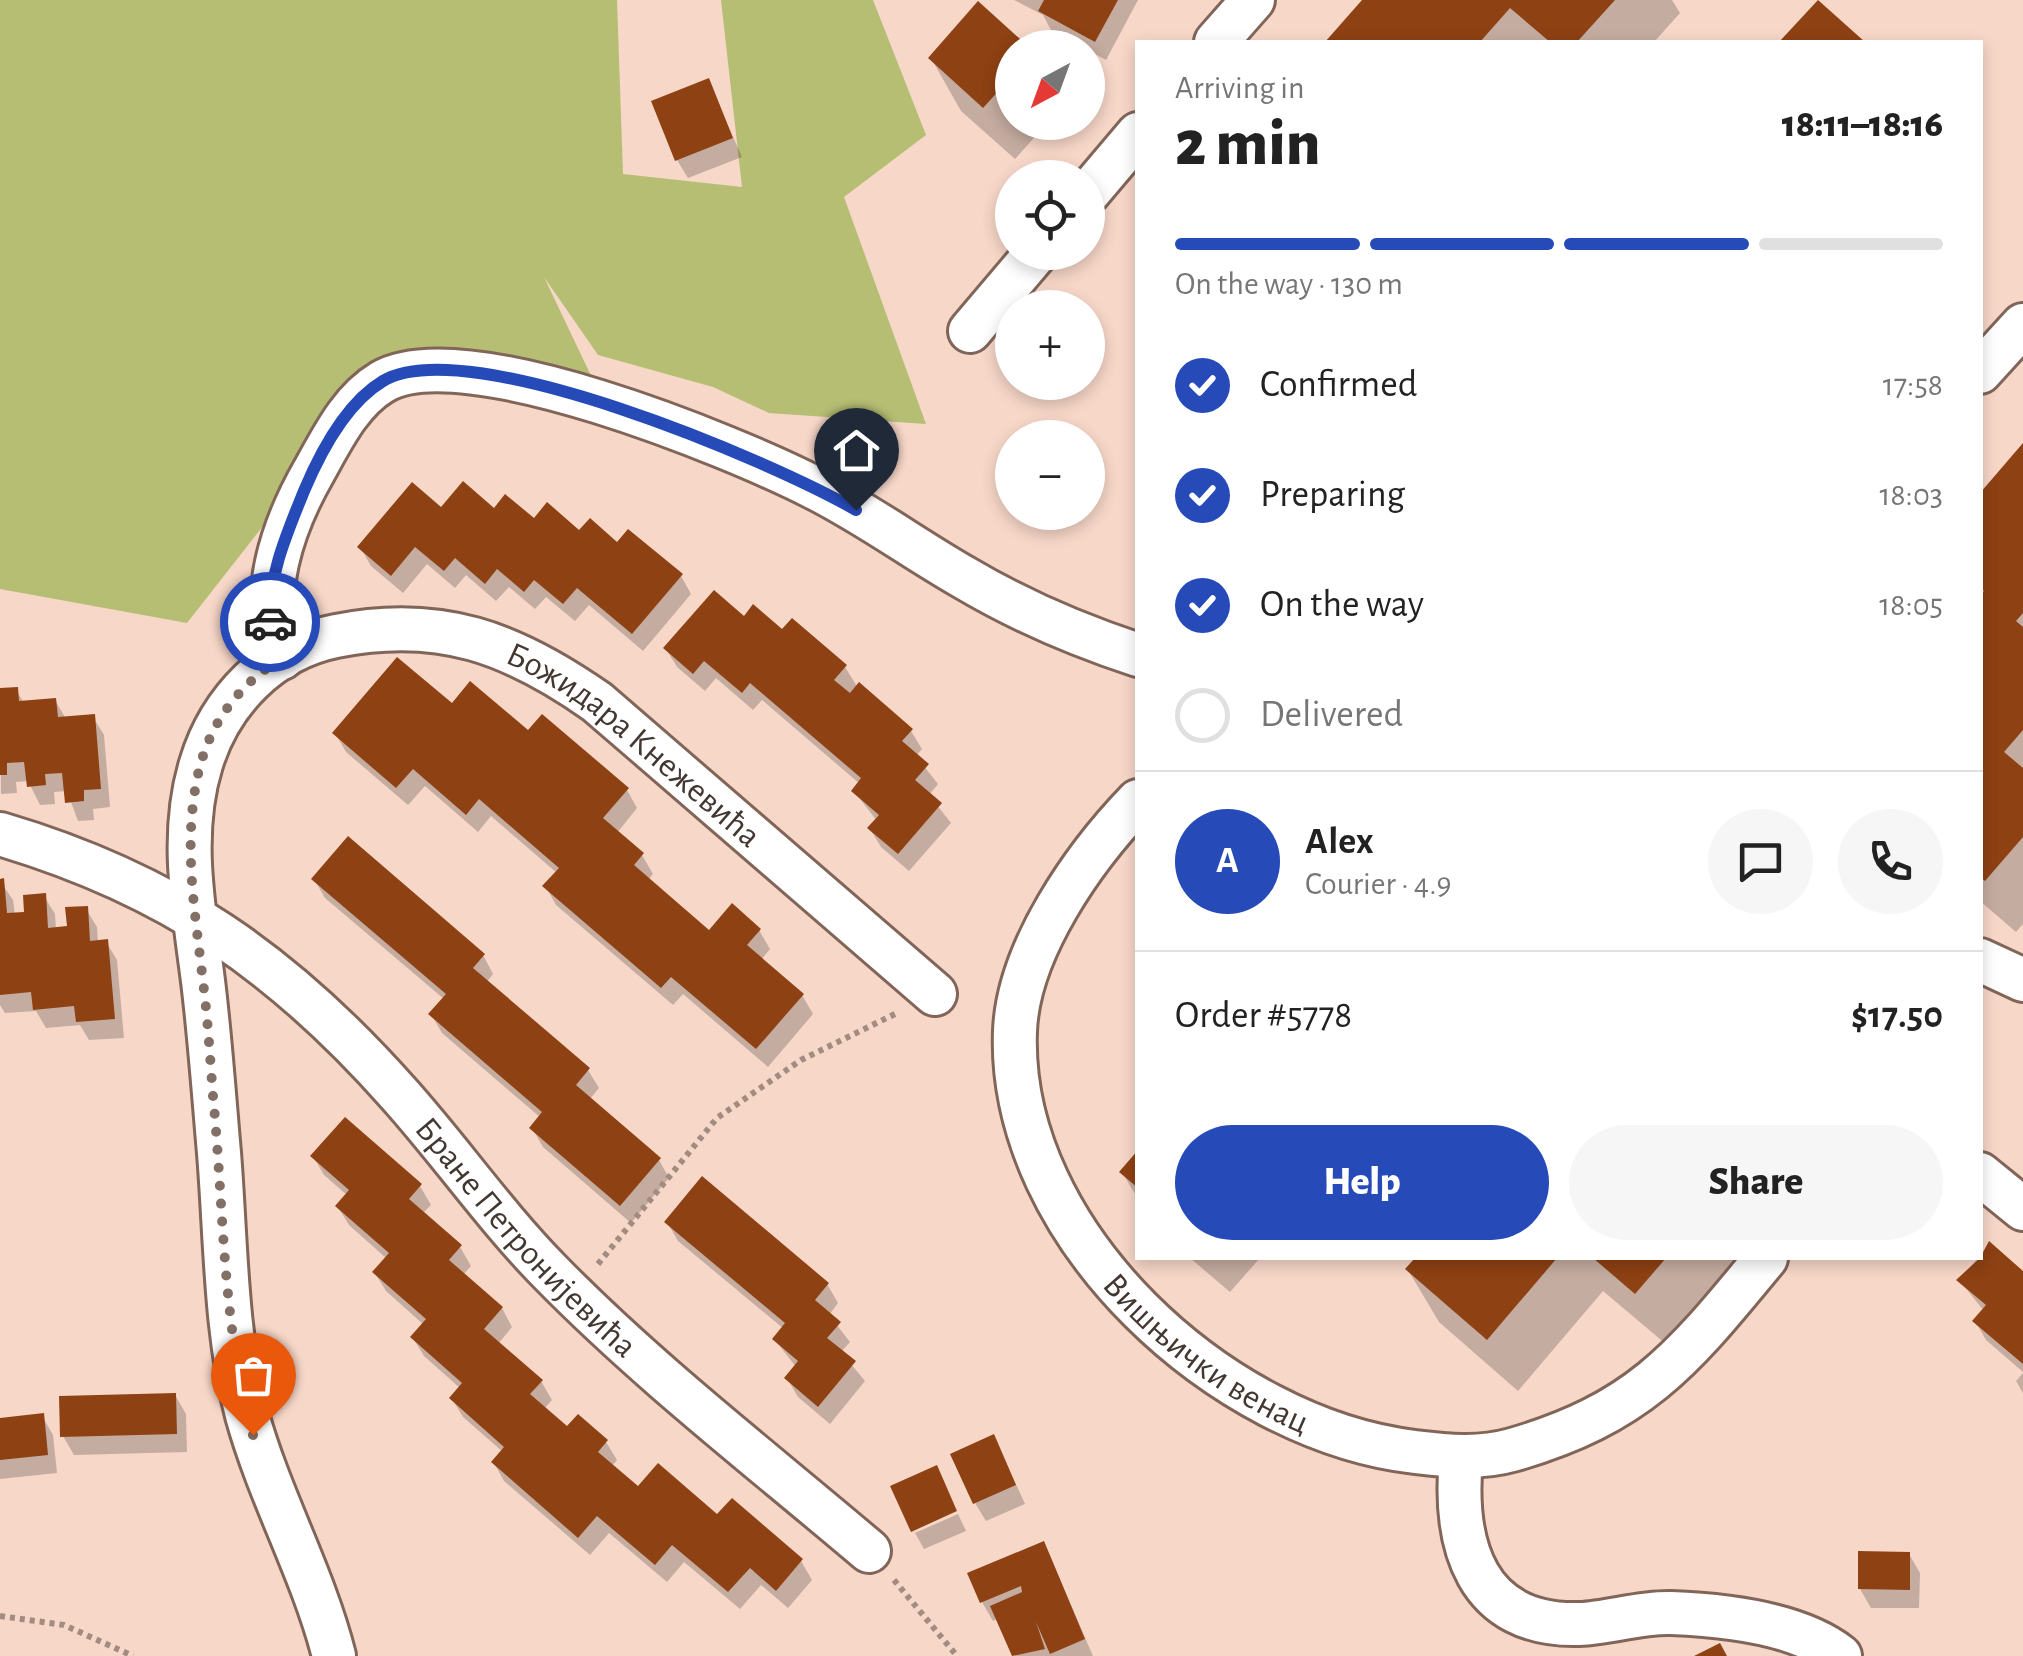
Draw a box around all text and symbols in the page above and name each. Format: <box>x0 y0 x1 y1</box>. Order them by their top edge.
north arrow <box>995 30 1105 140</box>
map controls <box>995 30 1105 530</box>
text: Arriving in <box>1175 72 1304 104</box>
text: 18:11–18:16 <box>1782 106 1943 144</box>
text: 2 min <box>1175 112 1321 177</box>
button: locate <box>995 160 1105 270</box>
text: On the way · 130 m <box>1175 268 1403 300</box>
button: + <box>995 290 1105 400</box>
icon: check <box>1175 358 1230 413</box>
text: Confirmed <box>1260 366 1417 404</box>
text: 17:58 <box>1883 369 1943 401</box>
pin <box>814 408 899 511</box>
button: − <box>995 420 1105 530</box>
icon: home <box>829 423 884 478</box>
icon: check <box>1175 468 1230 523</box>
text: Preparing <box>1260 476 1405 514</box>
text: 18:03 <box>1879 479 1943 511</box>
courier <box>220 572 320 672</box>
icon: check <box>1175 578 1230 633</box>
text: On the way <box>1260 586 1424 624</box>
text: 18:05 <box>1879 589 1943 621</box>
icon: car <box>243 595 298 650</box>
street label: Божидара Кнежевића <box>501 637 767 854</box>
text: Delivered <box>1260 696 1403 734</box>
button: chat <box>1708 809 1813 914</box>
button: phone <box>1838 809 1943 914</box>
text: Alex <box>1305 823 1374 861</box>
text: A <box>1216 842 1239 880</box>
text: Courier · 4.9 <box>1305 868 1452 900</box>
text: Order #5778 <box>1175 997 1352 1035</box>
text: $17.50 <box>1851 997 1943 1035</box>
street label: Бране Петронијевића <box>408 1111 643 1365</box>
button: Help <box>1175 1125 1549 1240</box>
button: Share <box>1569 1125 1943 1240</box>
street label: Вишњички венац <box>1096 1267 1314 1441</box>
pin <box>211 1333 296 1436</box>
icon: bag <box>226 1348 281 1403</box>

